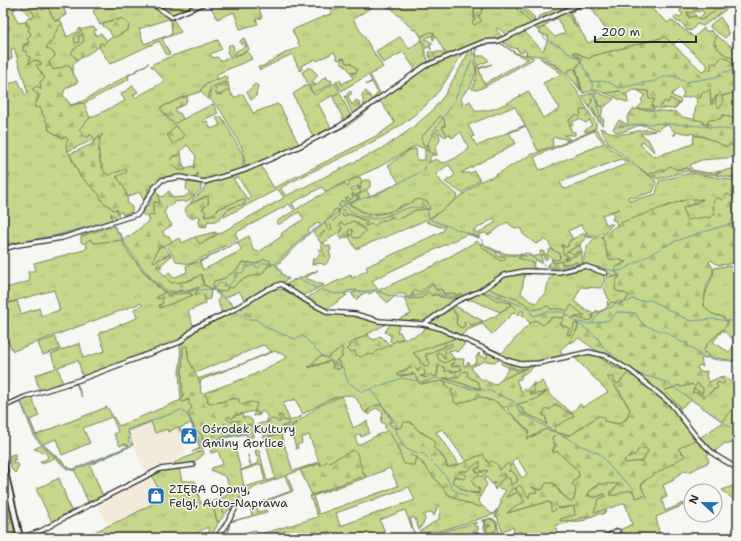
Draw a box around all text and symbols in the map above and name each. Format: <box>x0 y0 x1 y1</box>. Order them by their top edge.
scale bar <box>595 18 696 44</box>
text: 200 m <box>601 24 640 40</box>
place label: Ośrodek Kultury Gminy Gorlice <box>202 421 295 451</box>
public building icon: Ośrodek Kultury Gminy Gorlice <box>179 426 199 446</box>
place label: ZIĘBA Opony, Felgi, Auto-Naprawa <box>169 481 288 511</box>
north arrow <box>683 483 723 523</box>
shop icon: ZIĘBA Opony, Felgi, Auto-Naprawa <box>146 486 166 506</box>
text: N <box>686 492 703 506</box>

